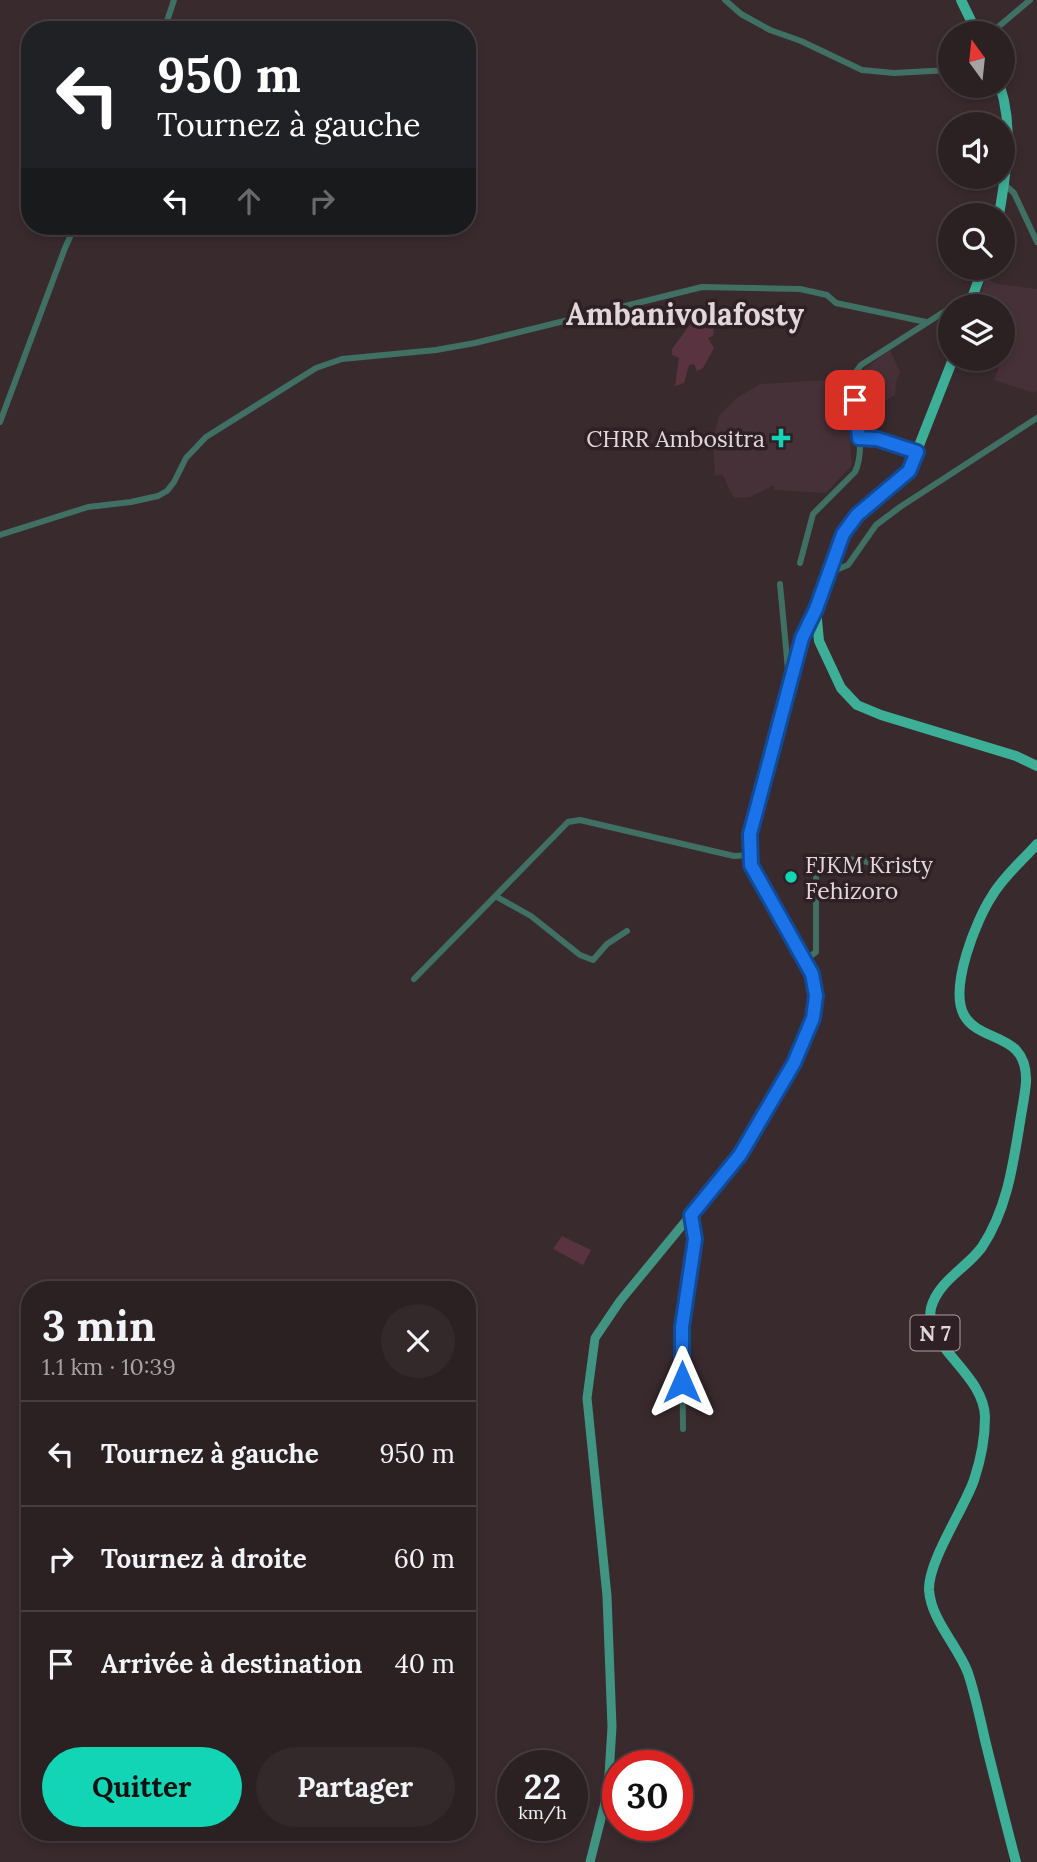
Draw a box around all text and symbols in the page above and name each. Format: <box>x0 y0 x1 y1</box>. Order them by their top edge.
north arrow <box>938 21 1015 98</box>
map controls <box>938 21 1015 371</box>
text: 950 m <box>157 43 301 105</box>
icon: left <box>42 49 133 140</box>
text: Tournez à gauche <box>157 104 421 145</box>
button: sound <box>938 112 1015 189</box>
icon: left <box>157 182 195 220</box>
icon: ahead <box>230 182 268 220</box>
icon: right <box>303 182 341 220</box>
button: search <box>938 203 1015 280</box>
button: layers <box>938 294 1015 371</box>
district label: Ambanivolafosty <box>566 295 805 334</box>
pin <box>825 370 885 430</box>
icon: arrive <box>836 381 874 419</box>
place label: CHRR Ambositra <box>586 424 765 453</box>
marker: CHRR Ambositra <box>771 428 791 448</box>
place label: FJKM Kristy Fehizoro <box>805 850 934 905</box>
marker: FJKM Kristy Fehizoro <box>783 869 799 885</box>
text: 3 min <box>42 1299 156 1353</box>
button: close <box>381 1304 455 1378</box>
road number: N 7 <box>911 1316 960 1350</box>
position arrow <box>645 1345 719 1419</box>
text: 1.1 km · 10:39 <box>42 1352 176 1381</box>
icon: left <box>42 1435 80 1473</box>
text: Tournez à gauche <box>101 1437 319 1470</box>
text: 950 m <box>380 1437 455 1470</box>
icon: right <box>42 1540 80 1578</box>
text: Tournez à droite <box>101 1542 307 1575</box>
text: 60 m <box>394 1542 455 1575</box>
icon: arrive <box>42 1645 80 1683</box>
text: Arrivée à destination <box>101 1647 362 1680</box>
text: 40 m <box>395 1647 455 1680</box>
button: Quitter <box>42 1747 242 1827</box>
button: Partager <box>256 1747 455 1827</box>
speed limit sign: 30 <box>602 1750 693 1841</box>
text: 22 <box>524 1764 561 1809</box>
text: km/h <box>518 1801 567 1824</box>

